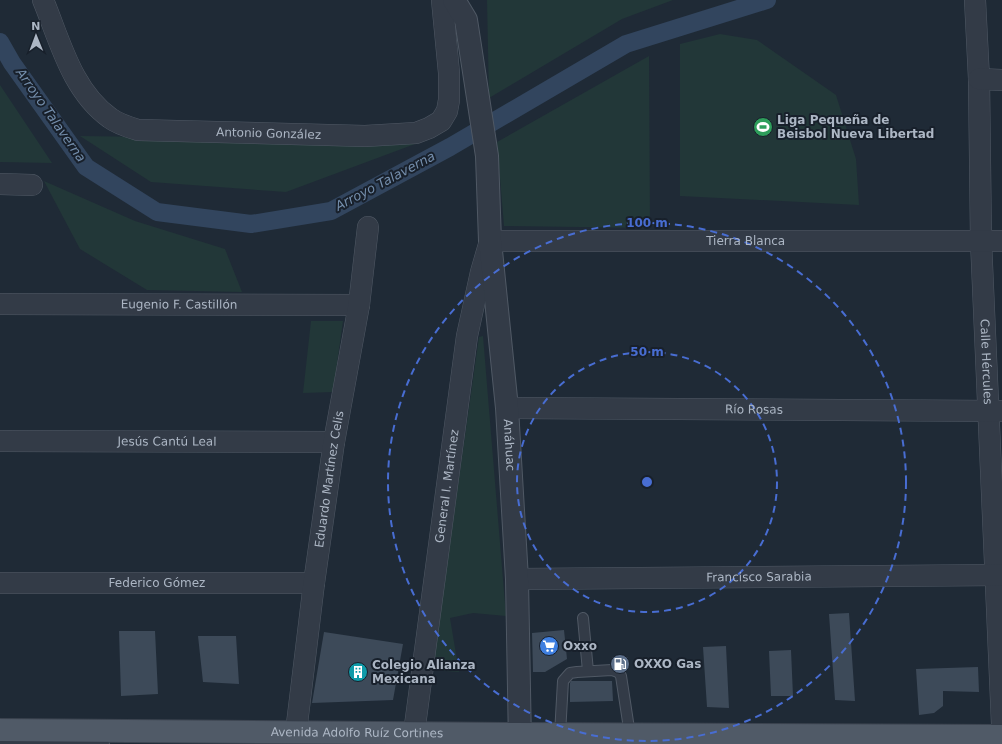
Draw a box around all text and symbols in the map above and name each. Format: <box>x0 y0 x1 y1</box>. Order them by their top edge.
north arrow <box>16 16 56 56</box>
text: N <box>31 20 41 33</box>
water label: Arroyo Talaverna <box>13 65 89 165</box>
place label: Liga Pequeña de Beisbol Nueva Libertad <box>777 113 934 141</box>
sports icon: Liga Pequeña de Beisbol Nueva Libertad <box>752 116 774 138</box>
street label: Antonio González <box>216 125 321 142</box>
water label: Arroyo Talaverna <box>332 148 437 214</box>
text: 100 m <box>626 216 668 230</box>
street label: Tierra Blanca <box>705 234 785 248</box>
street label: Eugenio F. Castillón <box>121 297 237 312</box>
street label: Calle Hércules <box>977 319 995 405</box>
text: 50 m <box>630 345 664 359</box>
street label: Río Rosas <box>725 402 783 417</box>
street label: Eduardo Martínez Celis <box>312 410 347 549</box>
street label: Anáhuac <box>501 419 518 472</box>
street label: General I. Martínez <box>432 429 461 544</box>
street label: Jesús Cantú Leal <box>116 434 217 449</box>
centre of rings <box>640 475 654 489</box>
street label: Francisco Sarabia <box>706 570 812 584</box>
street label: Federico Gómez <box>109 576 205 590</box>
supermarket icon: Oxxo <box>538 635 560 657</box>
place label: Oxxo <box>563 639 597 653</box>
fuel station icon: OXXO Gas <box>609 653 631 675</box>
place label: OXXO Gas <box>634 657 701 671</box>
place label: Colegio Alianza Mexicana <box>372 658 476 686</box>
building icon: Colegio Alianza Mexicana <box>347 661 369 683</box>
street label: Avenida Adolfo Ruíz Cortines <box>271 725 443 740</box>

